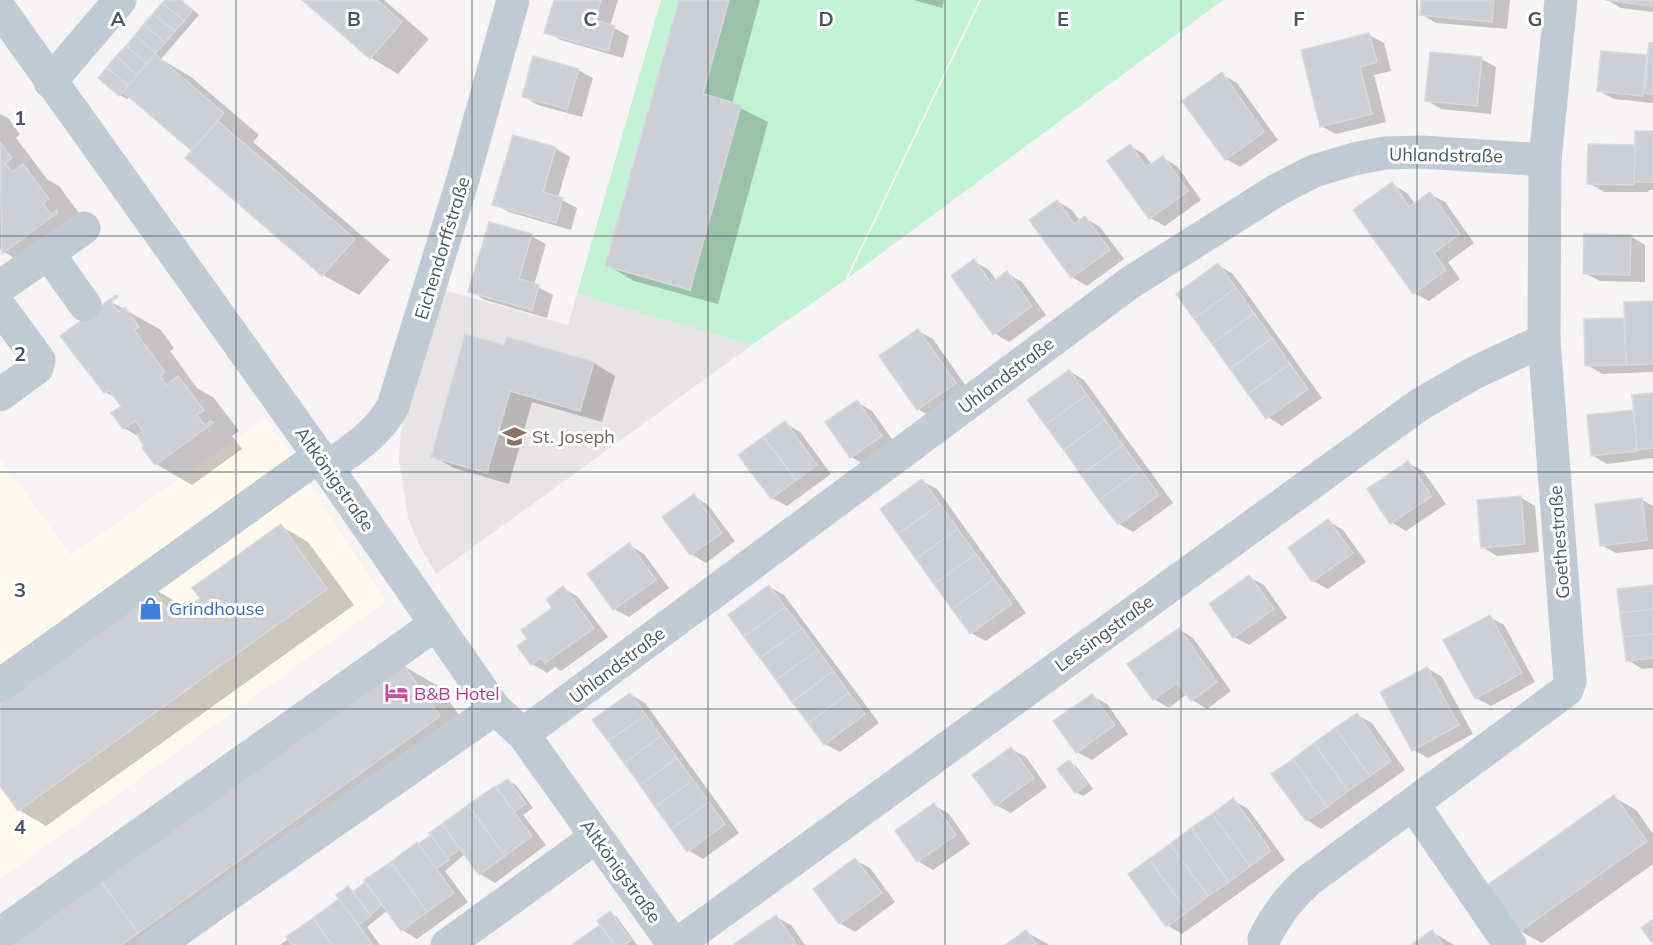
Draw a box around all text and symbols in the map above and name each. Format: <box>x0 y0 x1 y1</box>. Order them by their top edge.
text: A <box>111 6 126 31</box>
text: B <box>347 6 361 31</box>
text: C <box>583 6 597 31</box>
text: D <box>818 6 834 31</box>
text: E <box>1057 6 1069 31</box>
text: F <box>1293 6 1305 31</box>
text: G <box>1528 6 1542 31</box>
text: 1 <box>14 105 26 130</box>
street label: Uhlandstraße <box>1389 143 1503 167</box>
street label: Eichendorffstraße <box>409 174 475 322</box>
street label: Uhlandstraße <box>954 332 1058 418</box>
text: 2 <box>14 341 26 366</box>
street label: Altkönigstraße <box>290 422 380 536</box>
school or university icon: St. Joseph <box>501 423 527 449</box>
place label: St. Joseph <box>532 425 615 448</box>
street label: Goethestraße <box>1544 485 1574 599</box>
text: 3 <box>14 577 26 602</box>
street label: Lessingstraße <box>1050 589 1158 677</box>
shop icon: Grindhouse <box>138 595 164 621</box>
place label: Grindhouse <box>169 597 264 620</box>
street label: Uhlandstraße <box>565 622 669 708</box>
hotel icon: B&B Hotel <box>383 680 409 706</box>
place label: B&B Hotel <box>414 682 500 705</box>
text: 4 <box>14 814 26 839</box>
street label: Altkönigstraße <box>576 815 666 927</box>

